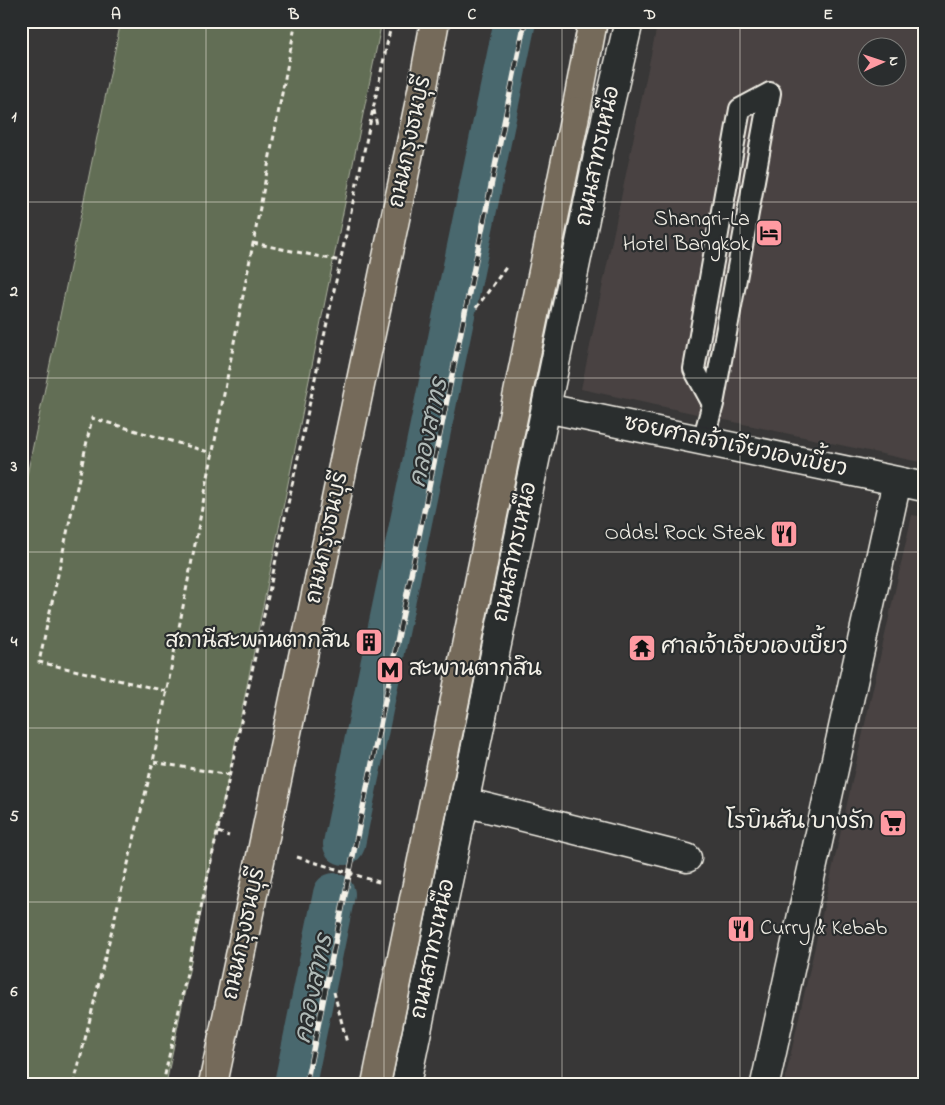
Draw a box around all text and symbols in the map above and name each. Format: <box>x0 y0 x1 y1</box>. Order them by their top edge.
text: A <box>111 3 121 27</box>
text: B <box>288 3 300 27</box>
text: C <box>468 3 477 27</box>
text: D <box>643 3 656 27</box>
text: E <box>823 3 833 27</box>
north arrow <box>858 38 908 88</box>
text: N <box>883 56 904 67</box>
street label: ถนนกรุงธนบุรี <box>381 73 441 211</box>
street label: ถนนสาทรเหนือ <box>569 83 629 229</box>
text: 1 <box>11 105 17 129</box>
place label: Shangri-La Hotel Bangkok <box>623 204 750 262</box>
hotel icon: Shangri-La Hotel Bangkok <box>754 218 784 248</box>
text: 2 <box>9 280 18 304</box>
water label: คลองสาทร <box>401 373 459 491</box>
street label: ซอยศาลเจ้าเจียวเองเบี้ยว <box>620 400 851 486</box>
text: 3 <box>10 455 18 479</box>
street label: ถนนกรุงธนบุรี <box>298 469 358 607</box>
street label: ถนนสาทรเหนือ <box>486 479 546 625</box>
place label: Odds! Rock Steak <box>604 518 765 550</box>
restaurant icon: Odds! Rock Steak <box>769 519 799 549</box>
place label: ศาลเจ้าเจียวเองเบี้ยว <box>661 624 847 664</box>
place label: สถานีสะพานตากสิน <box>165 626 350 658</box>
building icon: สถานีสะพานตากสิน <box>354 627 384 657</box>
text: 4 <box>10 630 18 654</box>
temple icon: ศาลเจ้าเจียวเองเบี้ยว <box>627 633 657 663</box>
place label: สะพานตากสิน <box>409 654 542 686</box>
metro station icon: สะพานตากสิน <box>375 655 405 685</box>
text: 5 <box>9 805 19 829</box>
place label: โรบินสัน บางรัก <box>726 806 874 839</box>
supermarket icon: โรบินสัน บางรัก <box>878 808 908 838</box>
street label: ถนนกรุงธนบุรี <box>215 865 275 1003</box>
street label: ถนนสาทรเหนือ <box>404 876 464 1022</box>
place label: Curry & Kebab <box>760 913 888 946</box>
restaurant icon: Curry & Kebab <box>726 914 756 944</box>
water label: คลองสาทร <box>286 929 344 1047</box>
text: 6 <box>9 980 18 1004</box>

